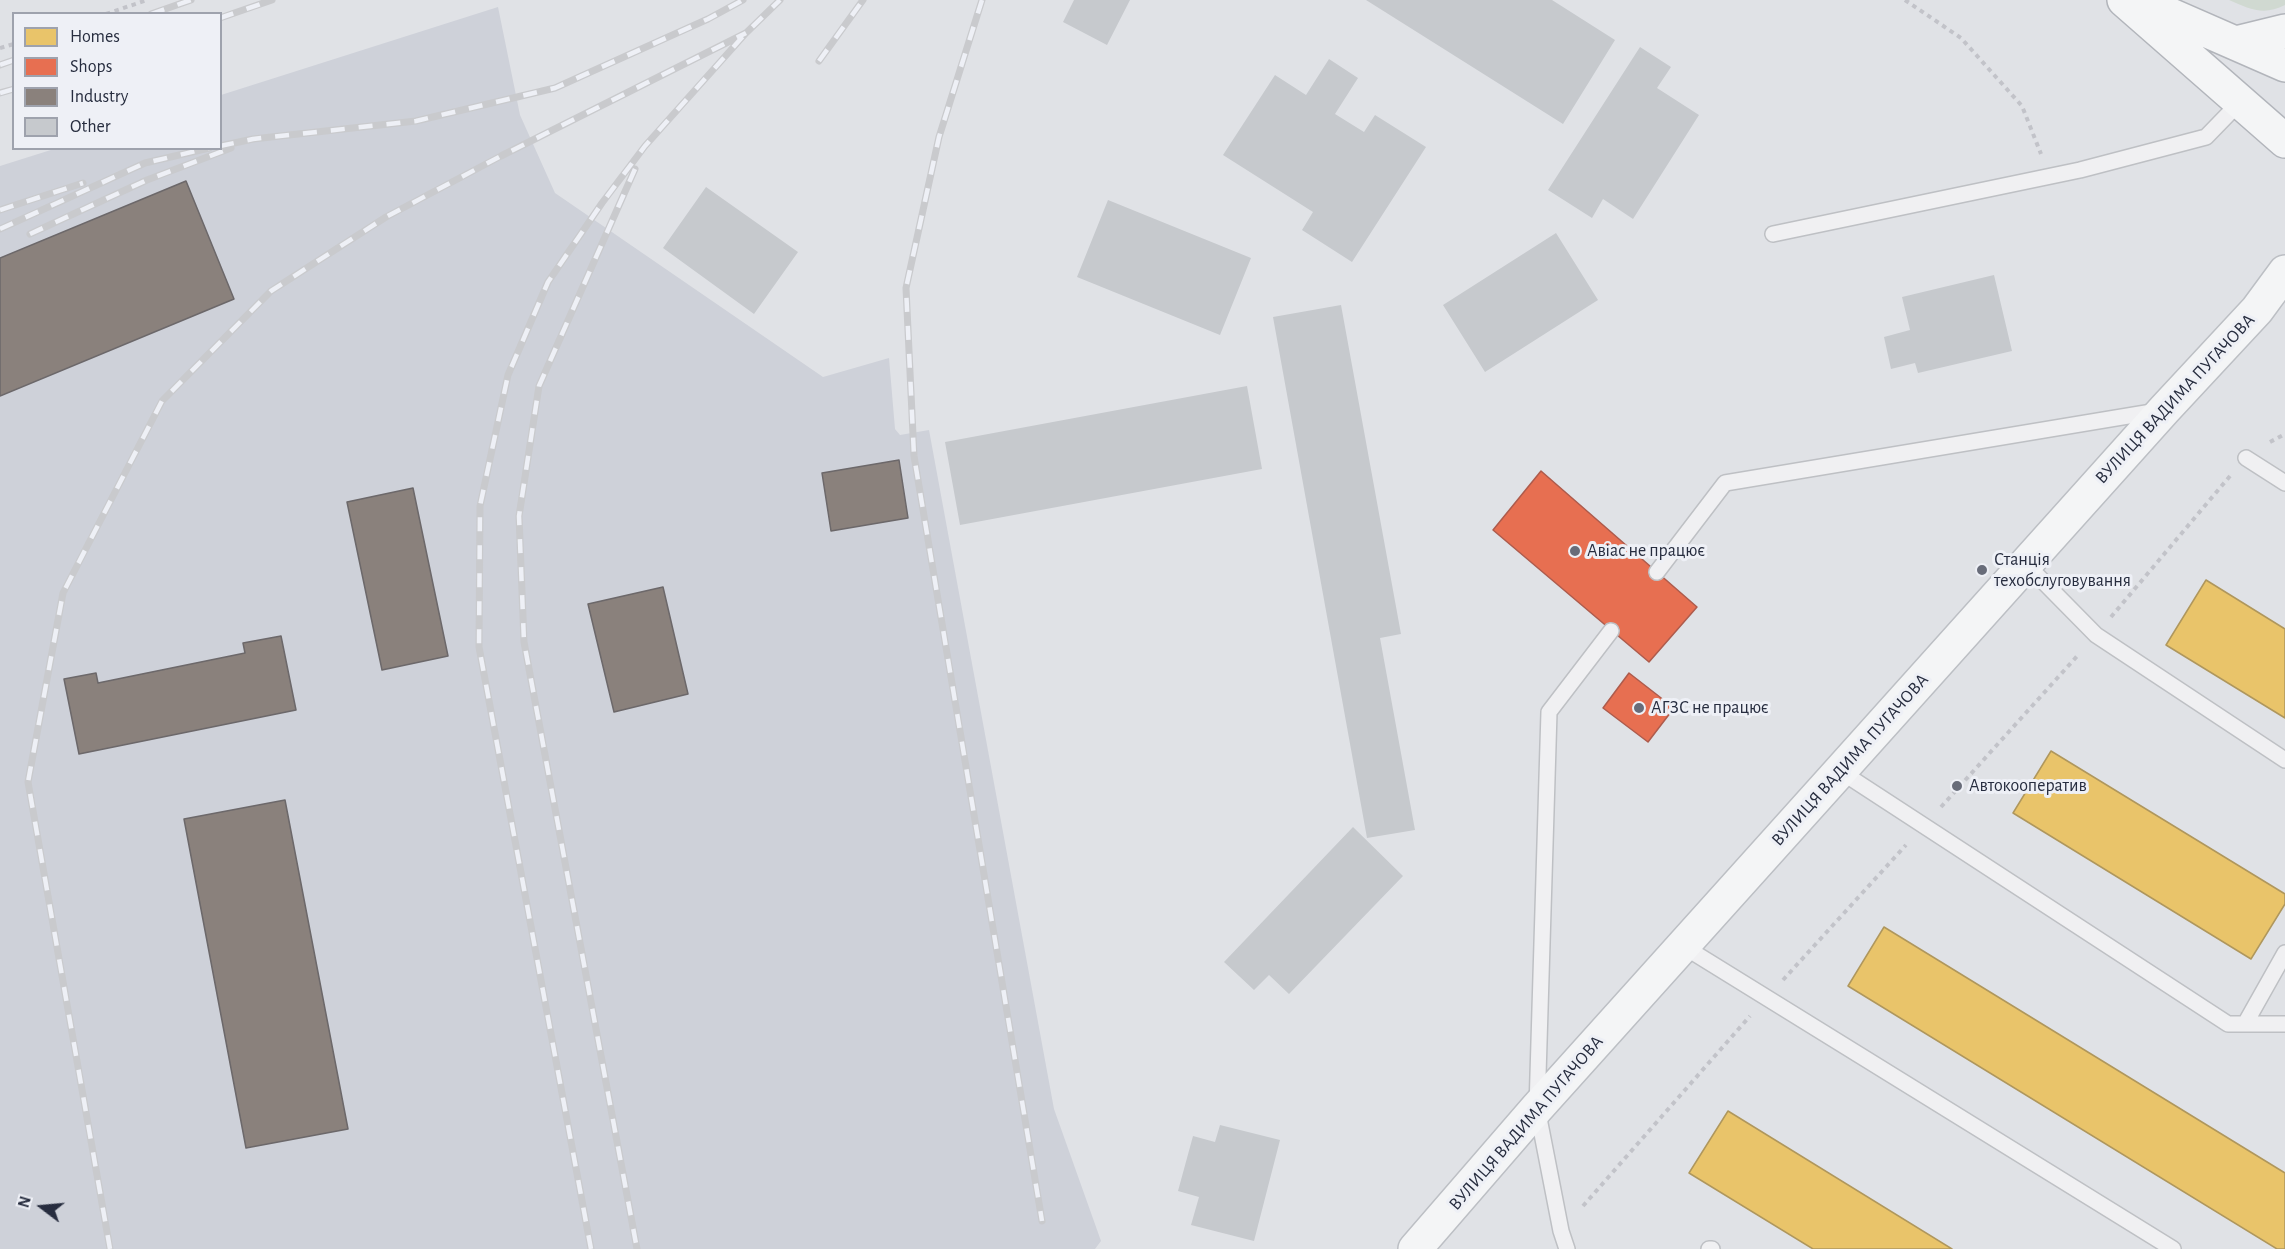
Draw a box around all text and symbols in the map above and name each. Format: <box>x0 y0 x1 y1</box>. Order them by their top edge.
legend <box>12 12 222 150</box>
text: Homes <box>70 28 120 46</box>
text: Shops <box>70 58 112 76</box>
text: Industry <box>70 88 129 106</box>
text: Other <box>70 118 111 136</box>
street label: ВУЛИЦЯ ВАДИМА ПУГАЧОВА <box>2091 310 2259 488</box>
place label: Авіас не працює <box>1587 540 1705 562</box>
marker: Авіас не працює <box>1568 544 1582 558</box>
place label: Станція техобслуговування <box>1994 549 2131 592</box>
marker: Станція техобслуговування <box>1975 563 1989 577</box>
street label: ВУЛИЦЯ ВАДИМА ПУГАЧОВА <box>1767 669 1933 851</box>
place label: АГЗС не працює <box>1651 697 1769 719</box>
marker: АГЗС не працює <box>1632 701 1646 715</box>
place label: Автокооператив <box>1969 775 2087 797</box>
marker: Автокооператив <box>1950 779 1964 793</box>
street label: ВУЛИЦЯ ВАДИМА ПУГАЧОВА <box>1444 1031 1608 1215</box>
north arrow <box>12 1177 72 1237</box>
text: N <box>15 1194 34 1210</box>

